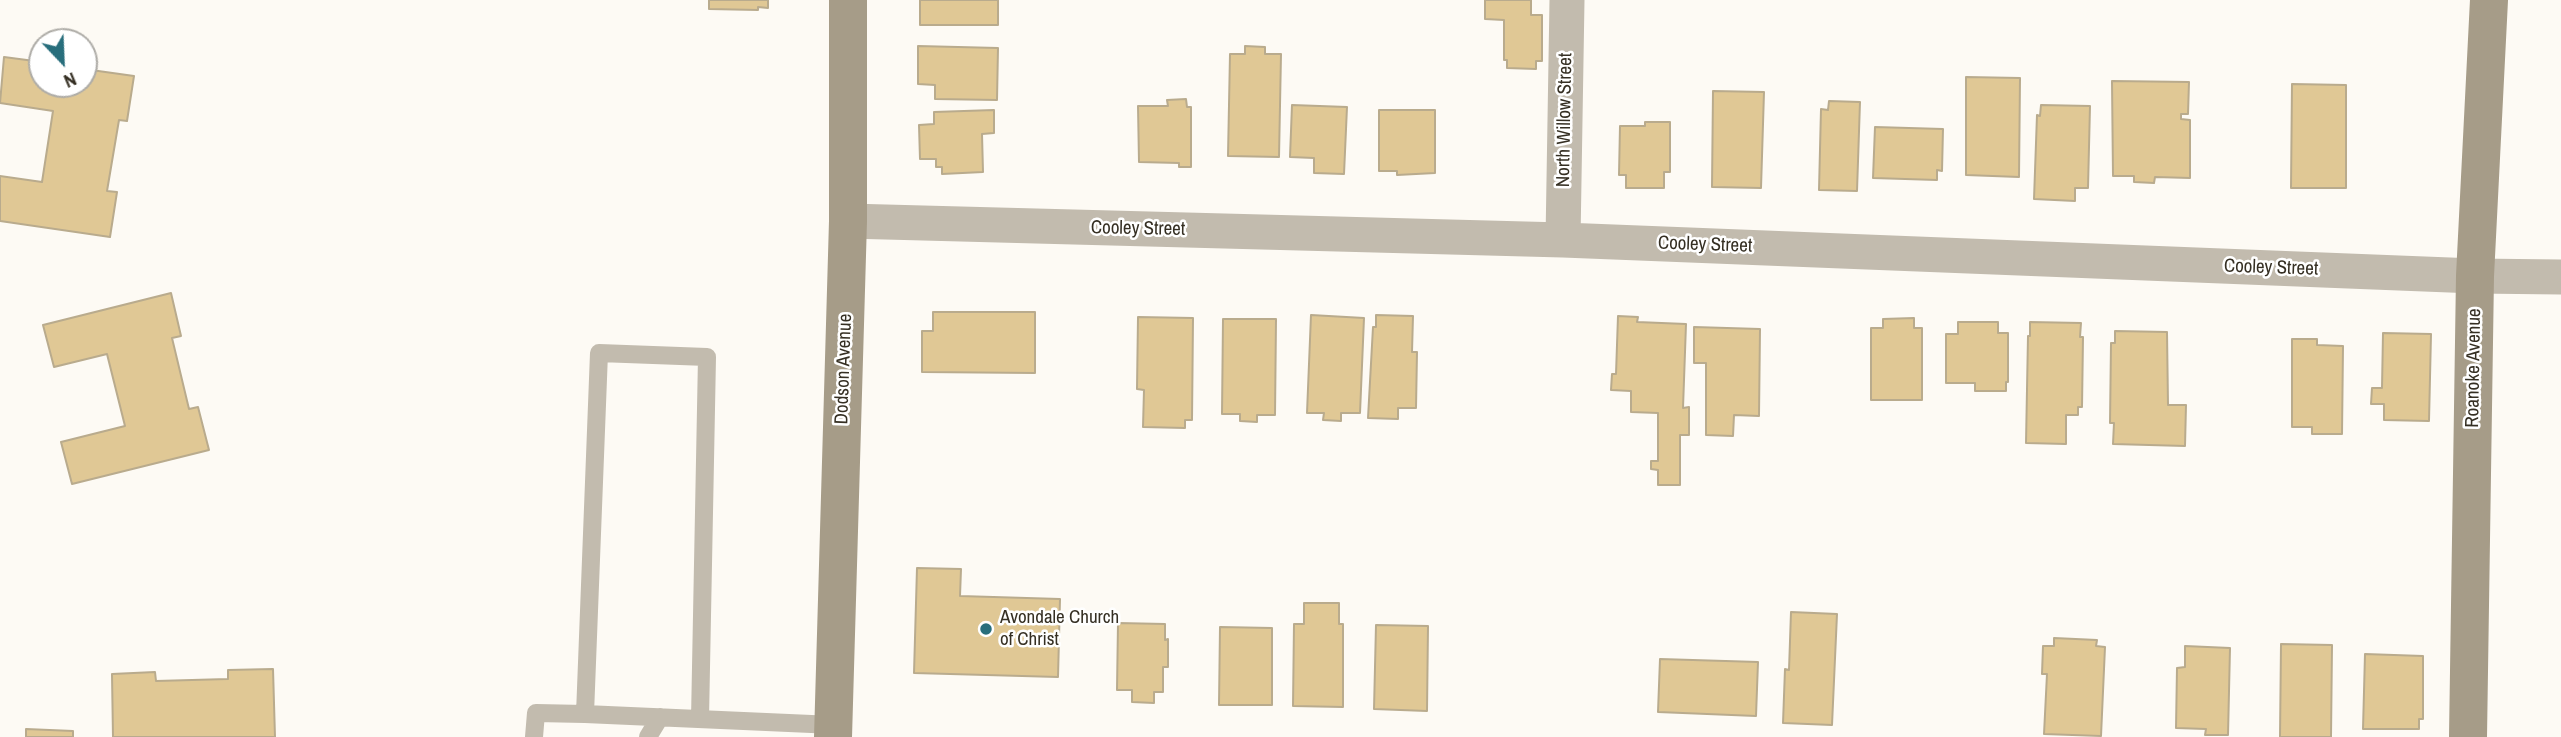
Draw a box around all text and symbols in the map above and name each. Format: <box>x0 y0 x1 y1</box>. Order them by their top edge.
north arrow <box>28 28 98 98</box>
street label: North Willow Street <box>1552 53 1578 187</box>
text: N <box>60 66 81 95</box>
street label: Cooley Street <box>1091 217 1185 241</box>
street label: Cooley Street <box>1657 232 1753 258</box>
street label: Cooley Street <box>2223 255 2319 281</box>
street label: Roanoke Avenue <box>2462 308 2486 428</box>
street label: Dodson Avenue <box>831 313 857 425</box>
place label: Avondale Church of Christ <box>1000 607 1119 651</box>
marker: Avondale Church of Christ <box>978 621 994 637</box>

